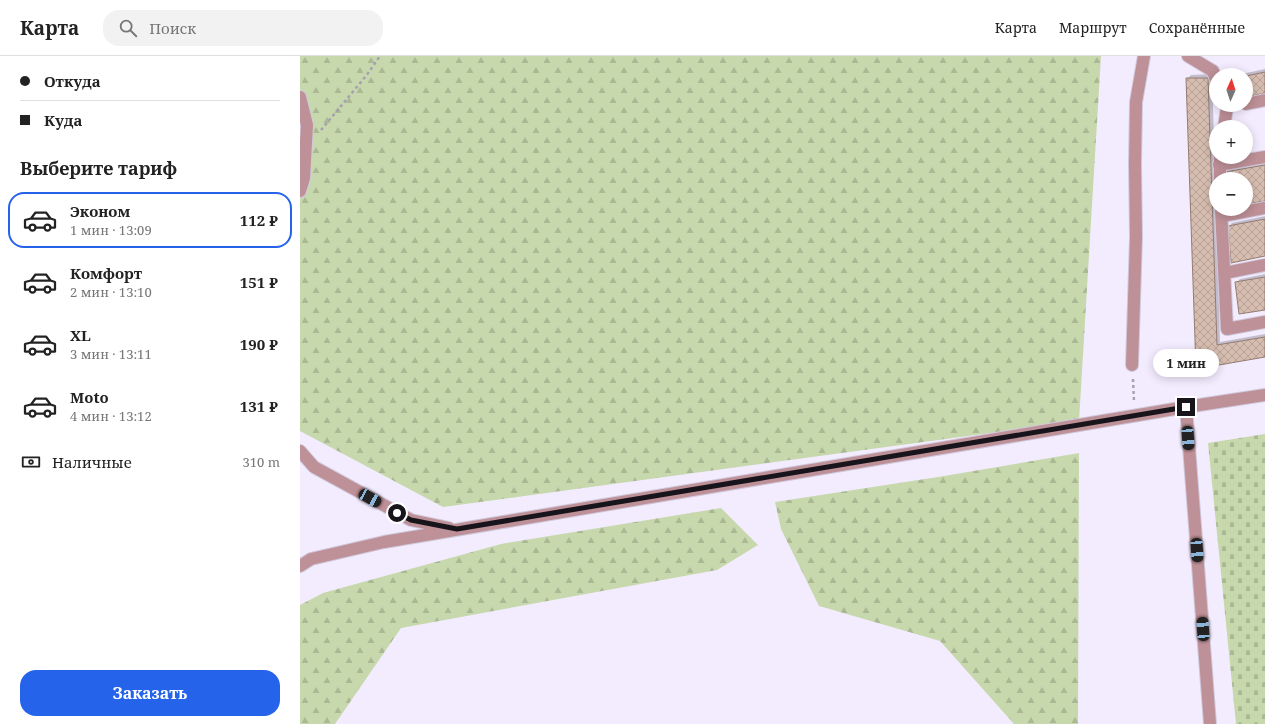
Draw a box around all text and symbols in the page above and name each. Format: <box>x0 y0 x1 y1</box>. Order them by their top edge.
search box <box>103 10 383 46</box>
text: Карта <box>20 15 79 41</box>
icon: search <box>117 17 139 39</box>
text: Поиск <box>149 18 196 38</box>
text: Карта <box>995 18 1037 37</box>
text: Маршрут <box>1059 18 1127 37</box>
text: Сохранённые <box>1149 18 1245 37</box>
north arrow <box>1209 68 1253 112</box>
map controls <box>1209 68 1253 216</box>
text: Откуда <box>44 71 101 91</box>
text: Куда <box>44 110 82 130</box>
button: + <box>1209 120 1253 164</box>
text: Выберите тариф <box>20 156 177 180</box>
button: − <box>1209 172 1253 216</box>
text: Эконом <box>70 201 130 221</box>
icon: car <box>22 202 58 238</box>
text: 112 ₽ <box>240 210 278 230</box>
text: 1 мин · 13:09 <box>70 221 152 239</box>
text: Комфорт <box>70 263 142 283</box>
icon: car <box>22 264 58 300</box>
text: 151 ₽ <box>240 272 278 292</box>
text: 2 мин · 13:10 <box>70 283 152 301</box>
text: XL <box>70 325 91 345</box>
icon: car <box>22 326 58 362</box>
text: 190 ₽ <box>240 334 278 354</box>
text: 3 мин · 13:11 <box>70 345 152 363</box>
callout: 1 мин <box>1153 349 1219 377</box>
text: 1 мин <box>1166 354 1206 372</box>
text: Moto <box>70 387 109 407</box>
icon: car <box>22 388 58 424</box>
text: 131 ₽ <box>240 396 278 416</box>
route end <box>1177 398 1195 416</box>
text: 4 мин · 13:12 <box>70 407 152 425</box>
car <box>1181 426 1195 450</box>
icon: cash <box>20 451 42 473</box>
text: Наличные <box>52 452 132 472</box>
text: 310 m <box>243 453 280 471</box>
car <box>357 487 383 509</box>
route start <box>388 504 406 522</box>
car <box>1190 538 1204 562</box>
car <box>1196 617 1210 641</box>
button: Заказать <box>20 670 280 716</box>

